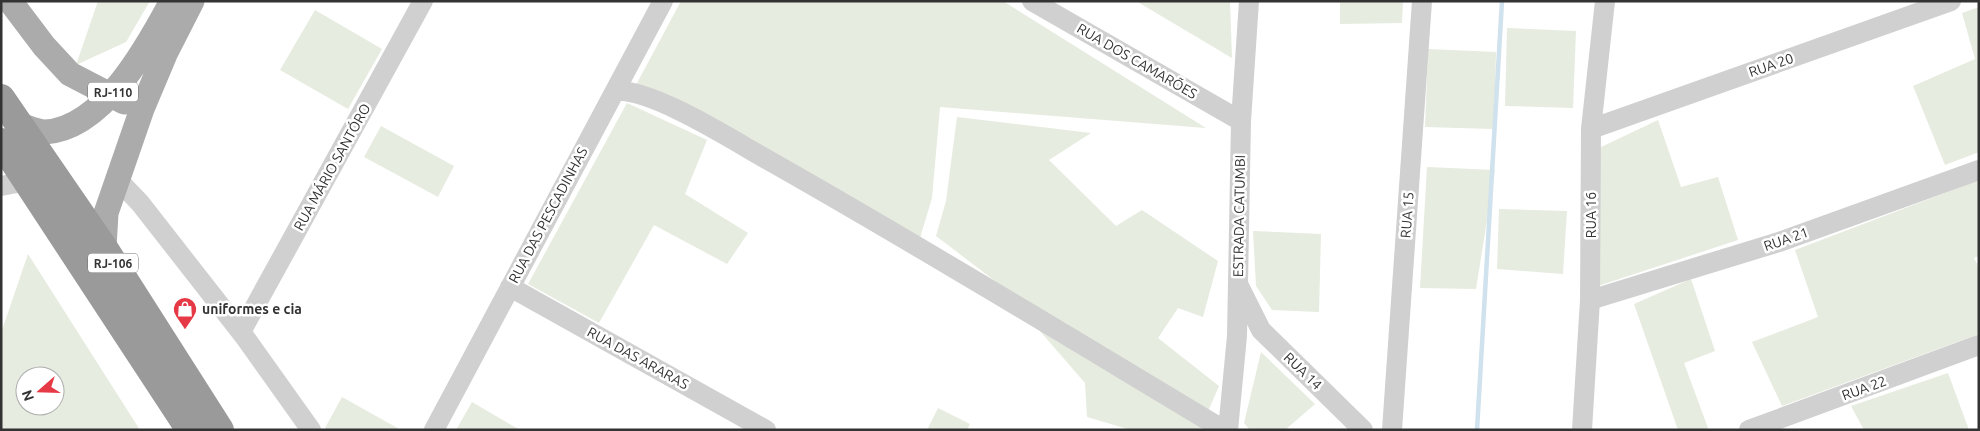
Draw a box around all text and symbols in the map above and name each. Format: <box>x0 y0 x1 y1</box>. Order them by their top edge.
street label: RUA DOS CAMARÕES <box>1074 18 1201 102</box>
street label: RUA 20 <box>1746 50 1796 80</box>
road number: RJ-110 <box>88 82 138 101</box>
street label: RUA MÁRIO SANTÓRO <box>290 100 374 233</box>
street label: RUA DAS PESCADINHAS <box>505 144 591 286</box>
street label: ESTRADA CATUMBI <box>1230 155 1248 277</box>
street label: RUA 15 <box>1397 191 1417 239</box>
street label: RUA 16 <box>1583 192 1599 238</box>
street label: RUA 21 <box>1761 224 1811 254</box>
road number: RJ-106 <box>88 254 138 272</box>
shop icon: uniformes e cia <box>172 296 198 330</box>
place label: uniformes e cia <box>202 301 302 317</box>
street label: RUA DAS ARARAS <box>585 324 691 392</box>
street label: RUA 14 <box>1281 349 1325 393</box>
north arrow <box>15 366 65 416</box>
street label: RUA 22 <box>1839 373 1889 403</box>
text: N <box>18 388 37 403</box>

